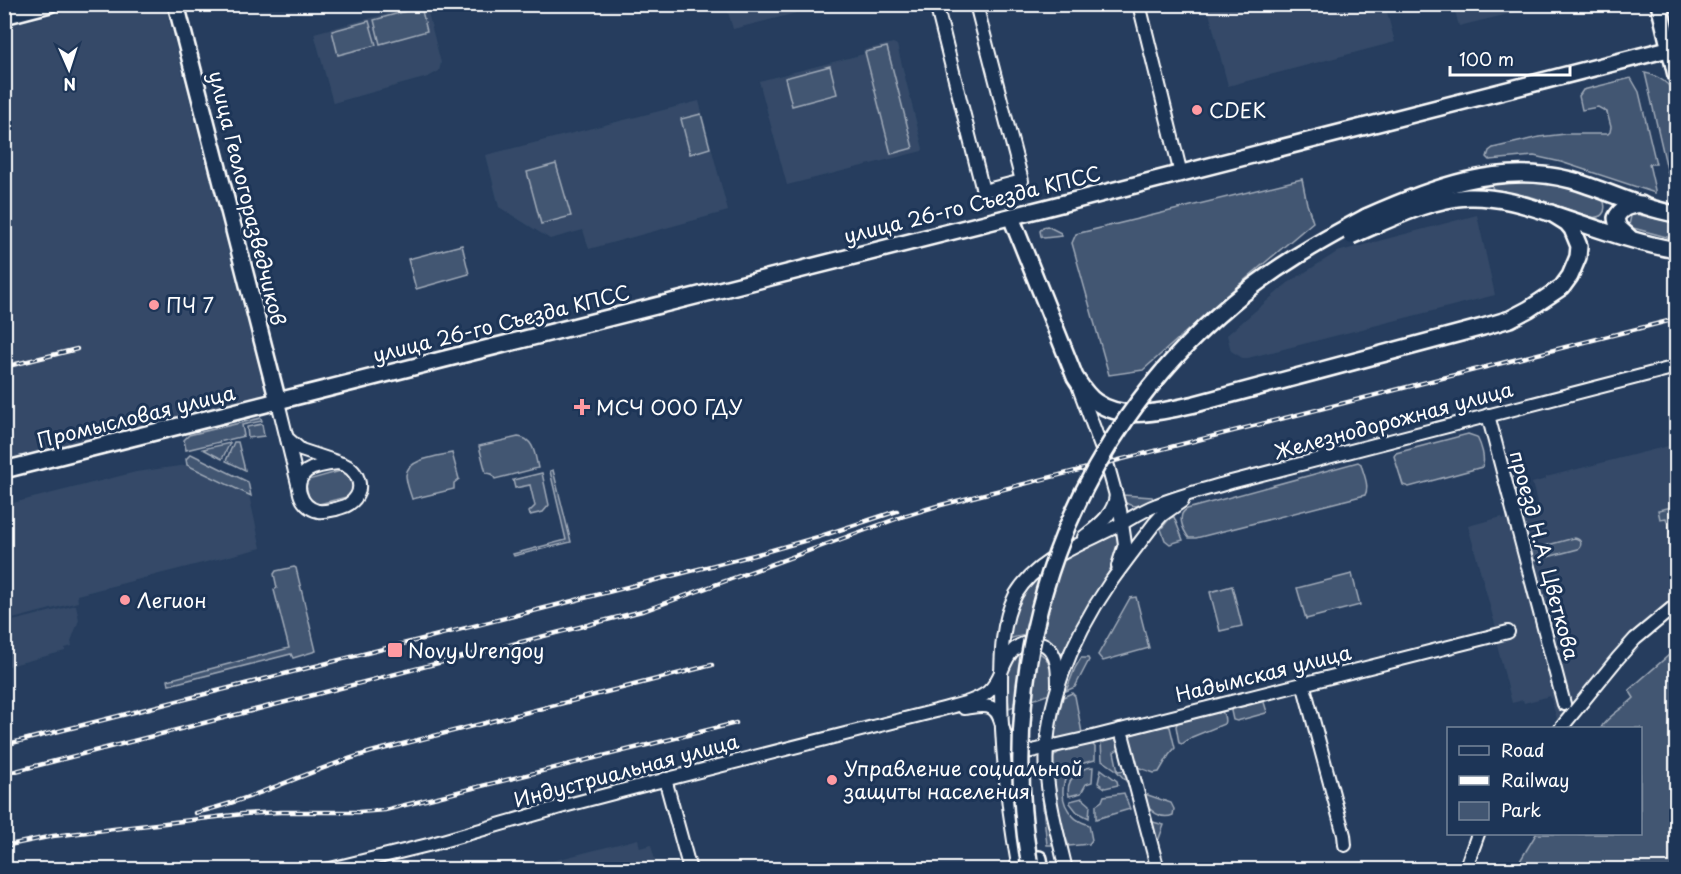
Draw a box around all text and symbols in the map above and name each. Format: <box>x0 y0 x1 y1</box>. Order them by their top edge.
north arrow <box>39 39 99 99</box>
scale bar <box>1450 39 1570 77</box>
text: 100 m <box>1459 45 1514 72</box>
street label: улица Геологоразведчиков <box>202 68 294 328</box>
text: N <box>63 73 77 97</box>
place label: CDEK <box>1209 95 1266 125</box>
marker: CDEK <box>1190 103 1204 117</box>
street label: улица 26-го Съезда КПСС <box>840 158 1104 250</box>
street label: улица 26-го Съезда КПСС <box>369 277 633 369</box>
place label: ПЧ 7 <box>166 290 214 320</box>
marker: ПЧ 7 <box>147 298 161 312</box>
street label: Железнодорожная улица <box>1270 373 1516 466</box>
street label: Промысловая улица <box>34 377 239 455</box>
place label: МСЧ ООО ГДУ <box>596 392 743 422</box>
marker: МСЧ ООО ГДУ <box>573 398 591 416</box>
street label: проезд Н.А. Цветкова <box>1503 447 1588 664</box>
place label: Легион <box>137 585 207 615</box>
marker: Легион <box>118 593 132 607</box>
place label: Novy Urengoy <box>408 635 544 665</box>
street label: Надымская улица <box>1172 637 1355 709</box>
marker: Novy Urengoy <box>386 641 404 659</box>
street label: Индустриальная улица <box>510 725 742 814</box>
legend <box>1447 727 1642 835</box>
text: Road <box>1501 736 1545 763</box>
place label: Управление социальной защиты населения <box>843 753 1083 806</box>
text: Railway <box>1501 766 1569 793</box>
marker: Управление социальной защиты населения <box>825 773 839 787</box>
text: Park <box>1501 796 1541 823</box>

